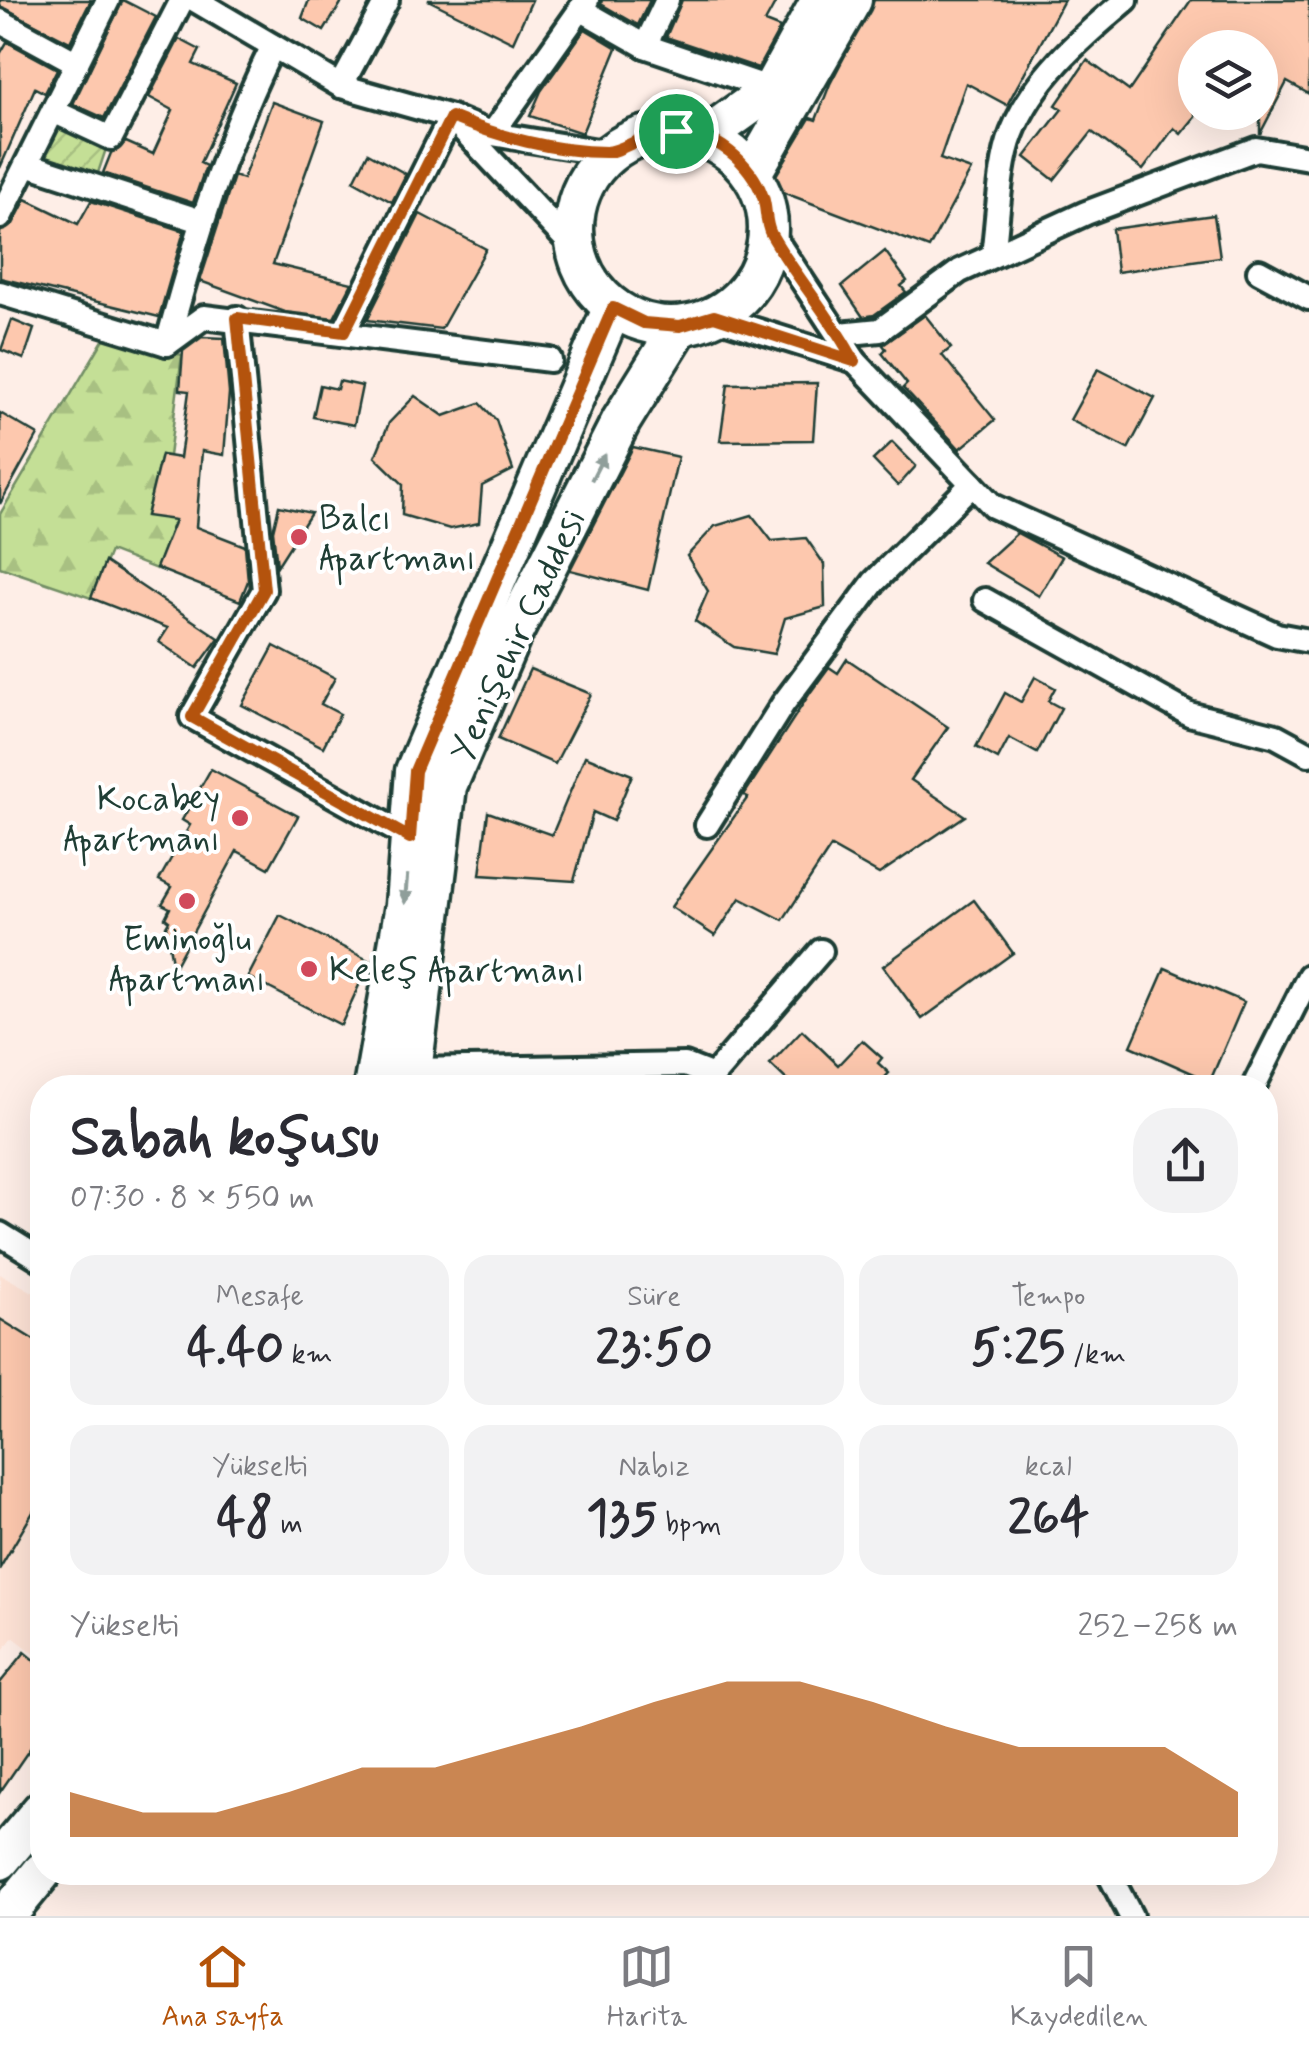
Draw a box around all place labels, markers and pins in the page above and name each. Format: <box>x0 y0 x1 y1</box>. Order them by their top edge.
pin <box>634 89 719 174</box>
place label: Balcı Apartmanı <box>319 496 476 586</box>
marker: Balcı Apartmanı <box>288 526 310 548</box>
place label: Kocabey Apartmanı <box>63 777 220 867</box>
marker: Kocabey Apartmanı <box>229 807 251 829</box>
marker: Eminoğlu Apartmanı <box>176 890 198 912</box>
place label: Eminoğlu Apartmanı <box>109 917 265 1007</box>
place label: Keleş Apartmanı <box>329 948 585 998</box>
marker: Keleş Apartmanı <box>298 958 320 980</box>

